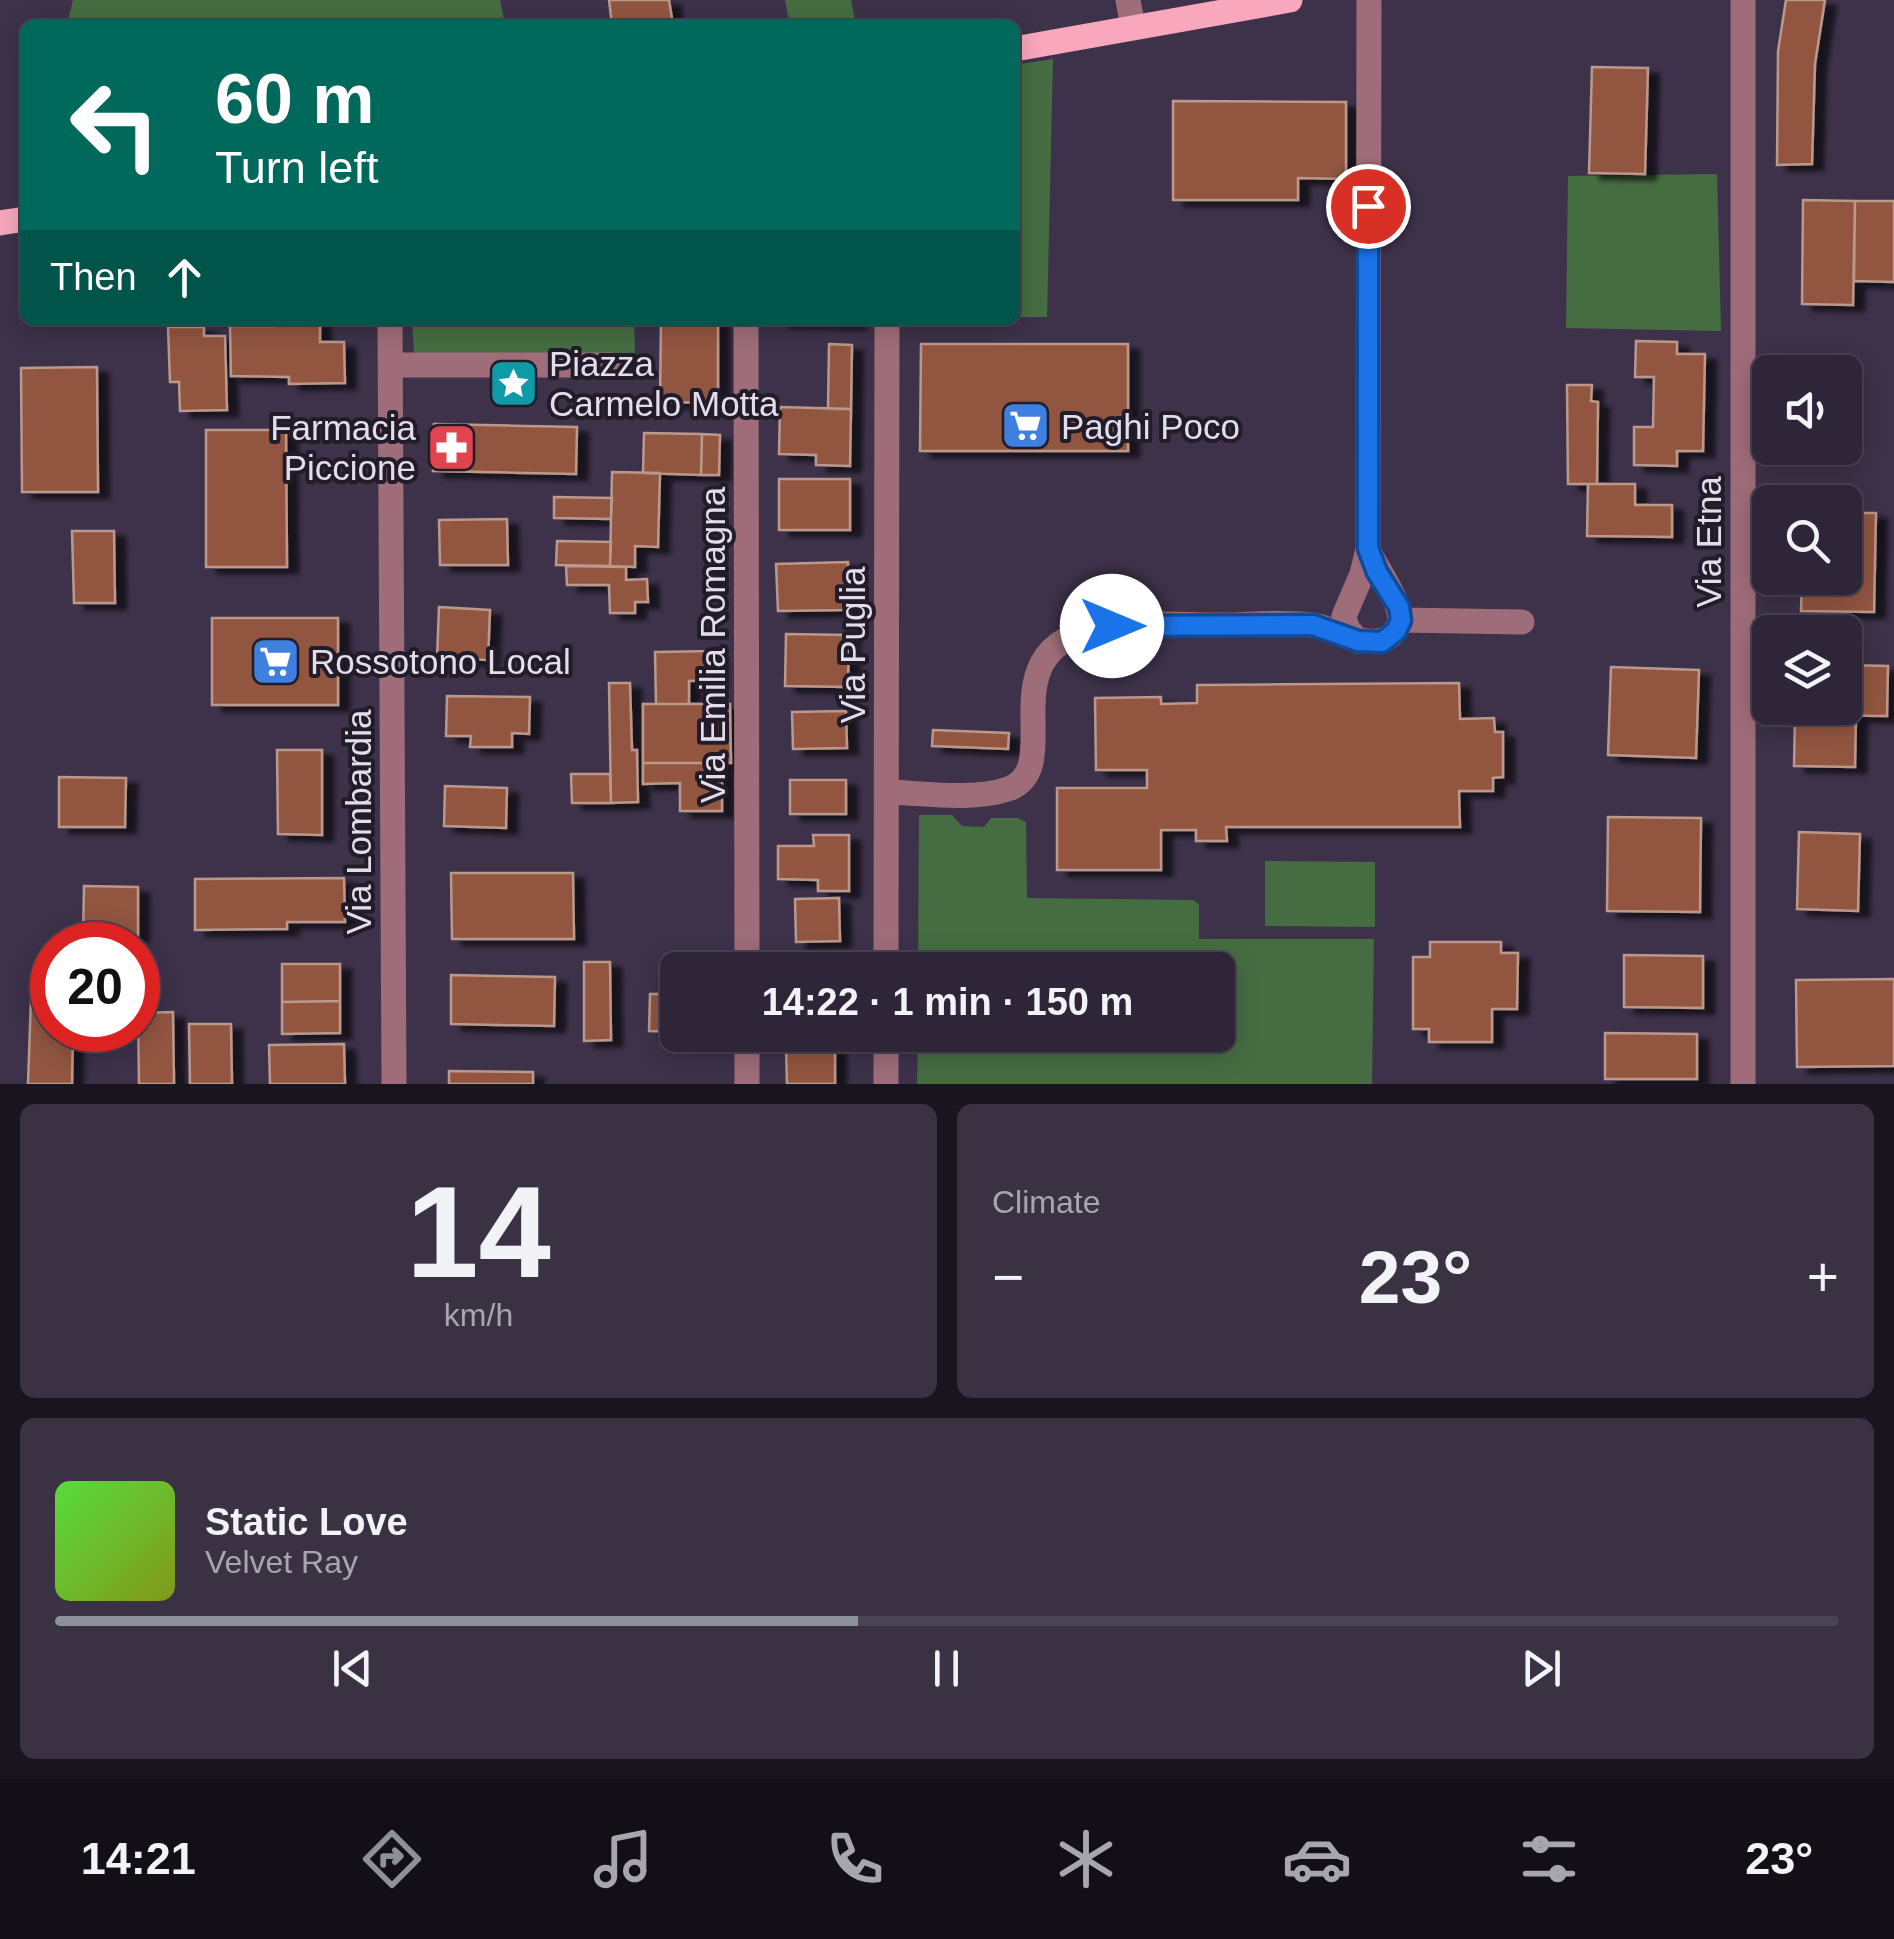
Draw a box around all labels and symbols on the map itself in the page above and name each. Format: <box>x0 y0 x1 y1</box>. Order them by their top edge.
pin <box>1326 164 1411 249</box>
place label: Piazza Carmelo Motta <box>549 344 779 423</box>
place icon: Piazza Carmelo Motta <box>488 357 540 409</box>
supermarket icon: Paghi Poco <box>1000 400 1052 452</box>
place label: Paghi Poco <box>1061 407 1240 446</box>
place label: Farmacia Piccione <box>270 408 417 487</box>
pharmacy icon: Farmacia Piccione <box>425 421 477 473</box>
street label: Via Etna <box>1689 476 1728 608</box>
street label: Via Emilia Romagna <box>693 486 732 803</box>
street label: Via Puglia <box>833 566 872 723</box>
position arrow <box>1060 574 1164 678</box>
supermarket icon: Rossotono Local <box>249 635 301 687</box>
place label: Rossotono Local <box>310 642 571 681</box>
street label: Via Lombardia <box>339 709 378 935</box>
speed limit sign: 20 <box>30 922 160 1052</box>

